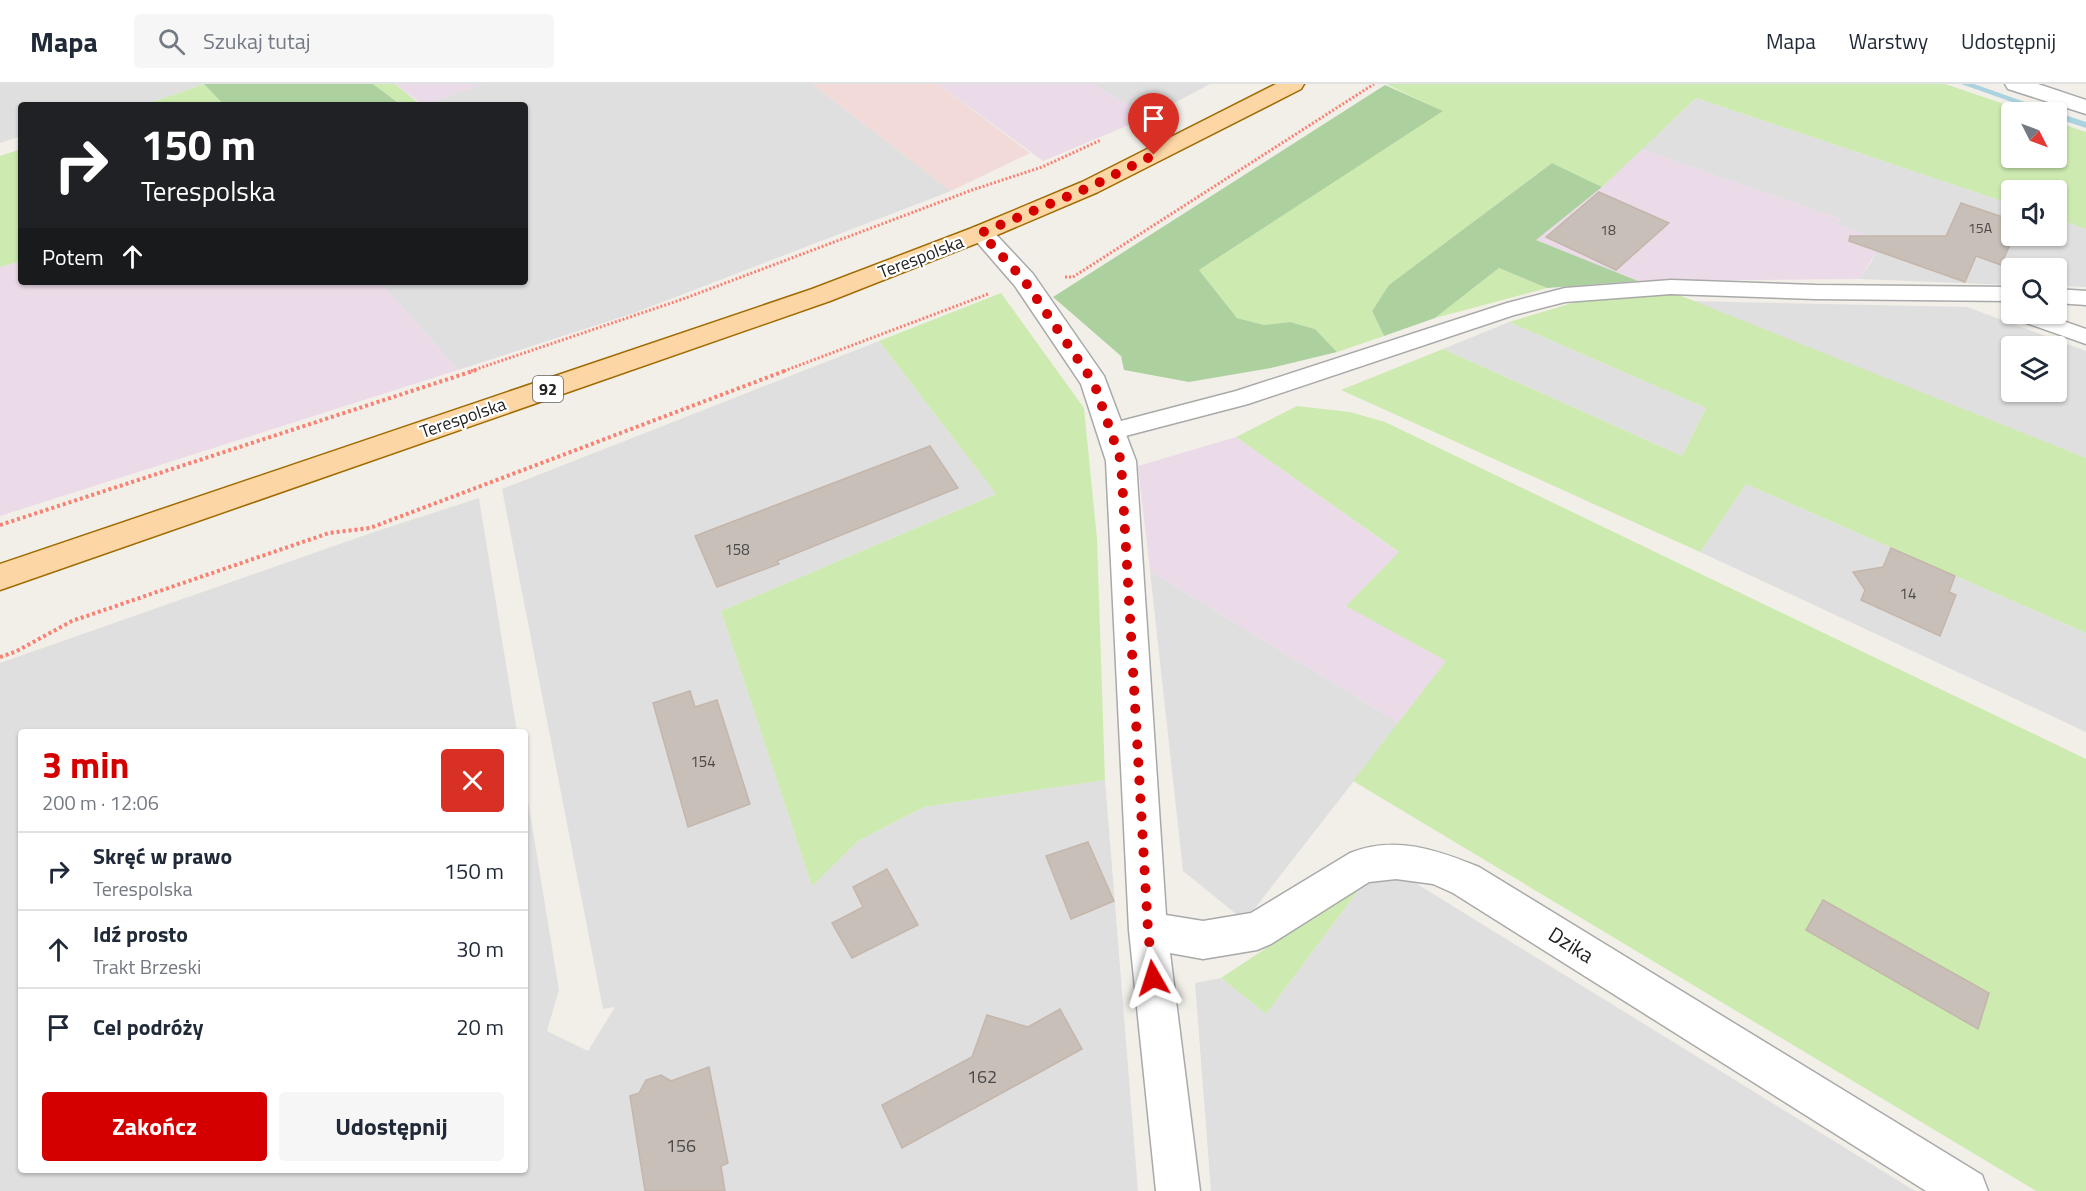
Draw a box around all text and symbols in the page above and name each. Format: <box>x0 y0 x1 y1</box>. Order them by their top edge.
search box <box>134 14 554 68</box>
text: Mapa <box>30 20 98 63</box>
text: Szukaj tutaj <box>203 24 311 58</box>
icon: search <box>155 25 188 58</box>
text: Mapa <box>1766 25 1816 57</box>
text: Warstwy <box>1849 25 1928 57</box>
text: Udostępnij <box>1961 25 2056 57</box>
pin <box>1128 93 1179 155</box>
icon: arrive <box>1137 102 1170 135</box>
north arrow <box>2001 102 2067 168</box>
map controls <box>2001 102 2067 402</box>
text: 150 m <box>141 112 256 176</box>
icon: right <box>42 126 120 204</box>
text: Terespolska <box>141 170 275 211</box>
button: sound <box>2001 180 2067 246</box>
house number: 15A <box>1968 217 1993 238</box>
house number: 18 <box>1600 219 1616 240</box>
street label: Terespolska <box>874 228 967 285</box>
text: Potem <box>42 240 104 274</box>
icon: ahead <box>116 240 149 273</box>
button: search <box>2001 258 2067 324</box>
button: layers <box>2001 336 2067 402</box>
road number: 92 <box>533 376 563 402</box>
street label: Terespolska <box>416 390 510 445</box>
house number: 158 <box>724 538 750 561</box>
house number: 14 <box>1900 582 1916 605</box>
text: 3 min <box>42 737 129 792</box>
button: close <box>441 749 504 812</box>
house number: 154 <box>690 750 716 773</box>
text: 200 m · 12:06 <box>42 787 159 818</box>
text: Skręć w prawo <box>93 839 232 873</box>
text: 150 m <box>444 854 504 888</box>
icon: right <box>42 855 75 888</box>
text: Terespolska <box>93 873 192 904</box>
text: Idź prosto <box>93 917 188 951</box>
street label: Dzika <box>1543 918 1601 971</box>
text: 30 m <box>456 932 504 966</box>
icon: ahead <box>42 933 75 966</box>
position arrow <box>1121 946 1185 1010</box>
text: Trakt Brzeski <box>93 951 201 982</box>
text: Cel podróży <box>93 1010 203 1044</box>
text: 20 m <box>456 1010 504 1044</box>
icon: arrive <box>42 1011 75 1044</box>
house number: 162 <box>967 1063 997 1090</box>
button: Zakończ <box>42 1092 267 1161</box>
button: Udostępnij <box>279 1092 504 1161</box>
house number: 156 <box>666 1132 696 1159</box>

